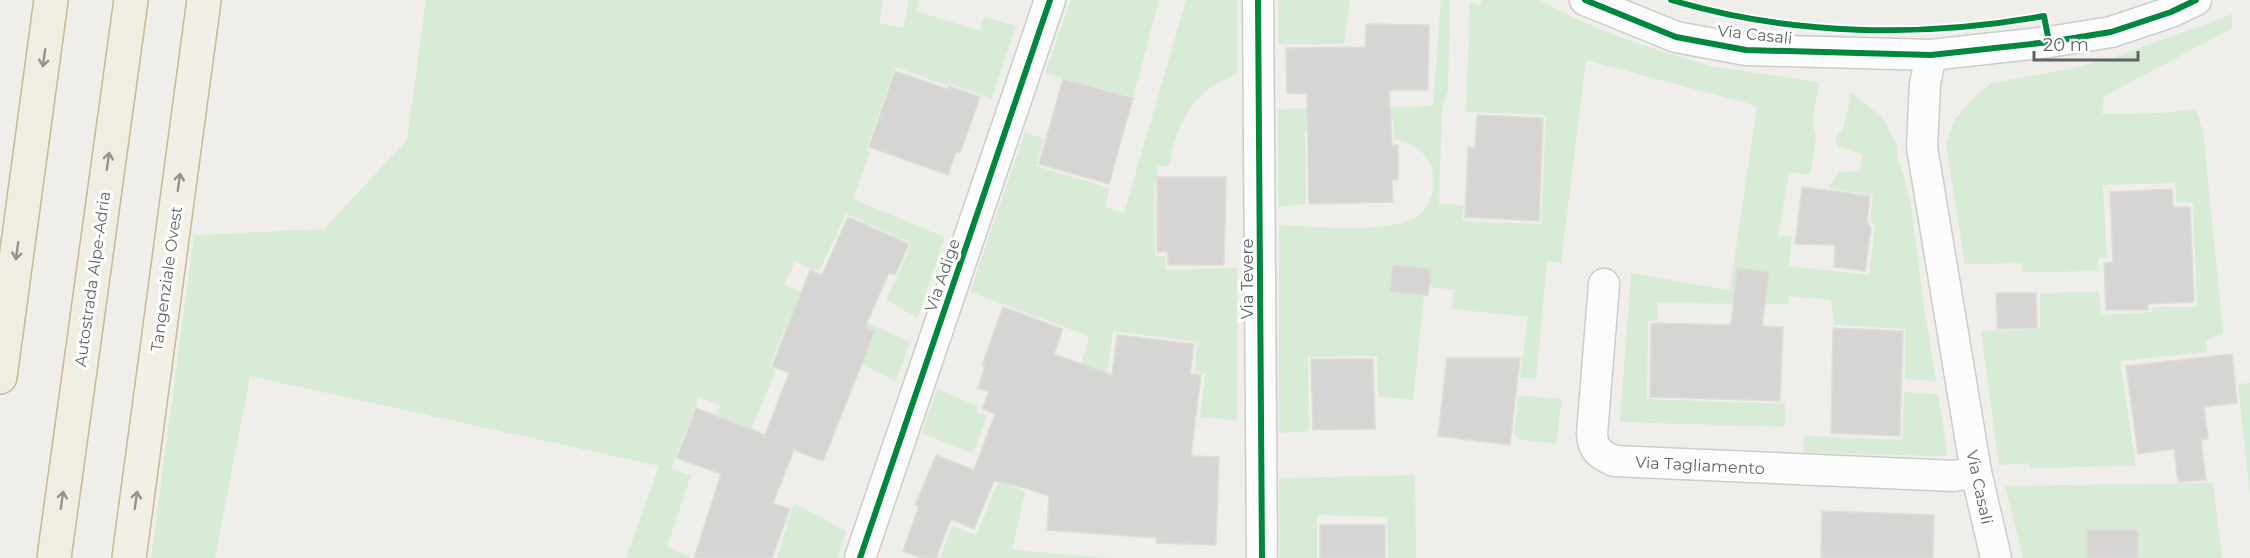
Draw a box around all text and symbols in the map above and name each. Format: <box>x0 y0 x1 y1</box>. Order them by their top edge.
street label: Via Casali <box>1716 21 1793 48</box>
scale bar <box>2034 24 2138 62</box>
text: 20 m <box>2043 34 2089 56</box>
one-way arrow <box>38 48 49 67</box>
one-way arrow <box>103 152 114 172</box>
one-way arrow <box>174 173 185 192</box>
street label: Autostrada Alpe-Adria <box>71 190 114 368</box>
street label: Tangenziale Ovest <box>147 205 186 353</box>
street label: Via Adige <box>921 236 964 314</box>
street label: Via Tevere <box>1238 239 1257 319</box>
one-way arrow <box>12 241 23 261</box>
street label: Via Casali <box>1962 448 1997 526</box>
street label: Via Tagliamento <box>1635 453 1765 478</box>
one-way arrow <box>56 491 67 510</box>
one-way arrow <box>131 491 142 510</box>

